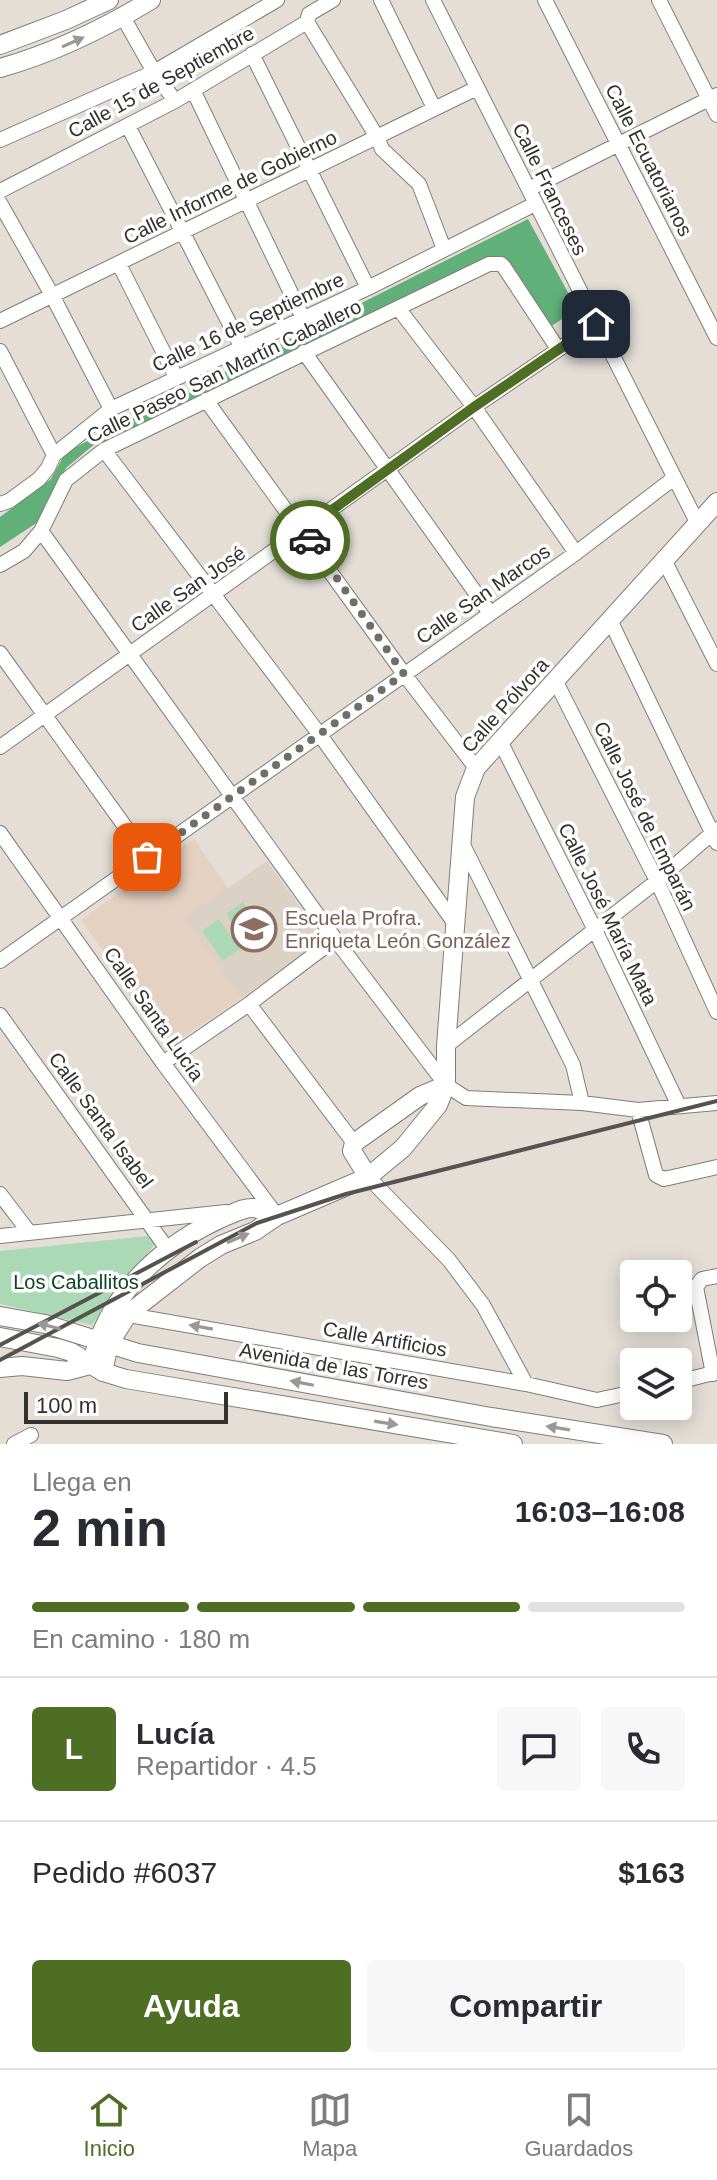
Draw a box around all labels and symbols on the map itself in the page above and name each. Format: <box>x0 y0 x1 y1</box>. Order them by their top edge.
street label: Calle 15 de Septiembre <box>64 22 258 142</box>
one-way arrow <box>61 35 85 48</box>
street label: Calle Ecuatorianos <box>601 80 697 240</box>
street label: Calle Franceses <box>508 119 592 259</box>
street label: Calle Informe de Gobierno <box>120 126 340 248</box>
street label: Calle 16 de Septiembre <box>149 268 347 376</box>
pin <box>562 290 630 358</box>
street label: Calle Paseo San Martín Caballero <box>83 295 365 447</box>
courier <box>270 500 350 580</box>
street label: Calle San Marcos <box>412 540 554 648</box>
street label: Calle San José <box>127 541 249 637</box>
street label: Calle Pólvora <box>457 653 554 757</box>
street label: Calle José de Emparán <box>590 718 700 914</box>
street label: Calle José María Mata <box>554 819 662 1010</box>
pin <box>113 823 181 891</box>
school or university icon: Escuela Profra. Enriqueta León González <box>230 905 278 953</box>
place label: Escuela Profra. Enriqueta León González <box>285 907 511 952</box>
street label: Calle Santa Lucía <box>100 943 209 1086</box>
street label: Calle Santa Isabel <box>44 1048 158 1192</box>
one-way arrow <box>226 1232 250 1245</box>
park label: Los Caballitos <box>13 1271 139 1293</box>
street label: Calle Artificios <box>321 1317 449 1361</box>
one-way arrow <box>36 1319 61 1331</box>
one-way arrow <box>188 1320 213 1332</box>
street label: Avenida de las Torres <box>238 1339 430 1393</box>
one-way arrow <box>289 1377 314 1389</box>
scale bar <box>24 1388 228 1424</box>
one-way arrow <box>374 1417 399 1430</box>
one-way arrow <box>545 1421 570 1433</box>

